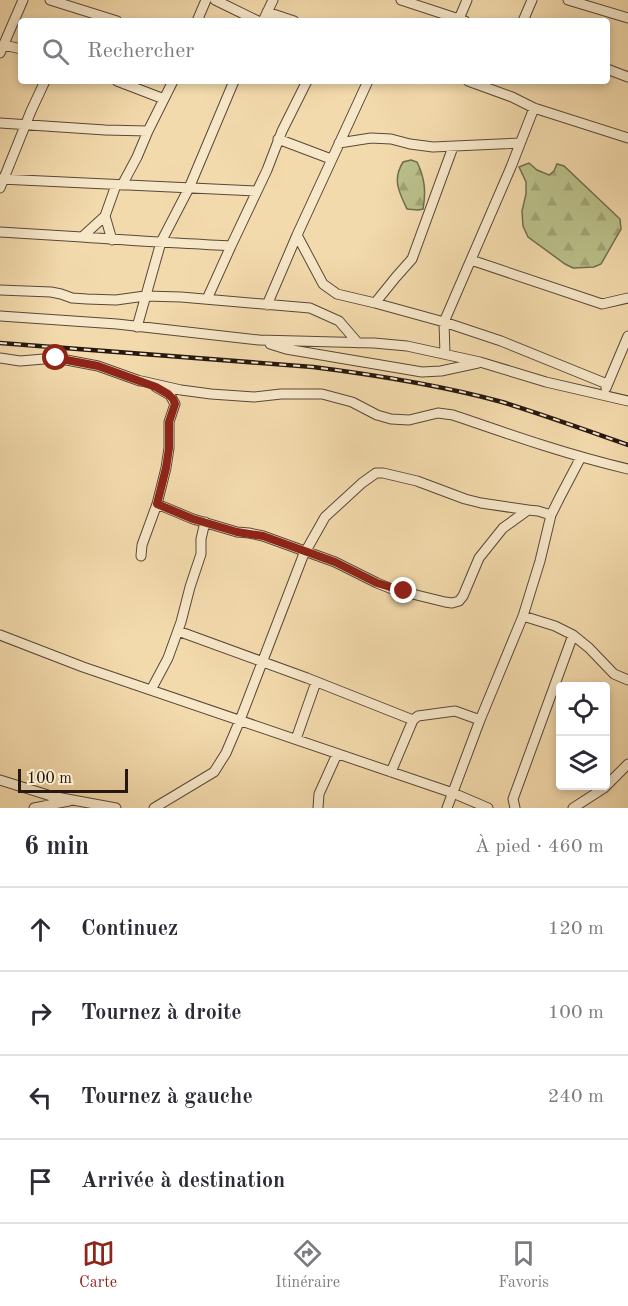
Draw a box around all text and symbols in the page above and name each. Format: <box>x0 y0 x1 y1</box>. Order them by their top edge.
search box <box>18 18 610 84</box>
icon: search <box>39 35 72 68</box>
text: Rechercher <box>87 40 194 62</box>
route start <box>42 344 68 370</box>
route end <box>390 577 416 603</box>
map controls <box>556 682 610 790</box>
button: locate <box>556 682 610 736</box>
button: layers <box>556 736 610 790</box>
scale bar <box>18 766 128 794</box>
text: 100 m <box>27 771 72 787</box>
text: 6 min <box>24 834 89 860</box>
text: À pied · 460 m <box>475 837 604 857</box>
icon: ahead <box>24 913 57 946</box>
text: Continuez <box>81 918 178 940</box>
text: 120 m <box>548 919 604 939</box>
icon: right <box>24 997 57 1030</box>
text: Tournez à droite <box>81 1002 242 1024</box>
text: 100 m <box>548 1003 604 1023</box>
icon: left <box>24 1081 57 1114</box>
text: Tournez à gauche <box>81 1086 253 1108</box>
text: 240 m <box>548 1087 604 1107</box>
icon: arrive <box>24 1165 57 1198</box>
text: Arrivée à destination <box>81 1170 285 1192</box>
tab: Carte <box>79 1237 117 1293</box>
tab: Itinéraire <box>275 1237 340 1293</box>
tab: Favoris <box>498 1237 549 1293</box>

